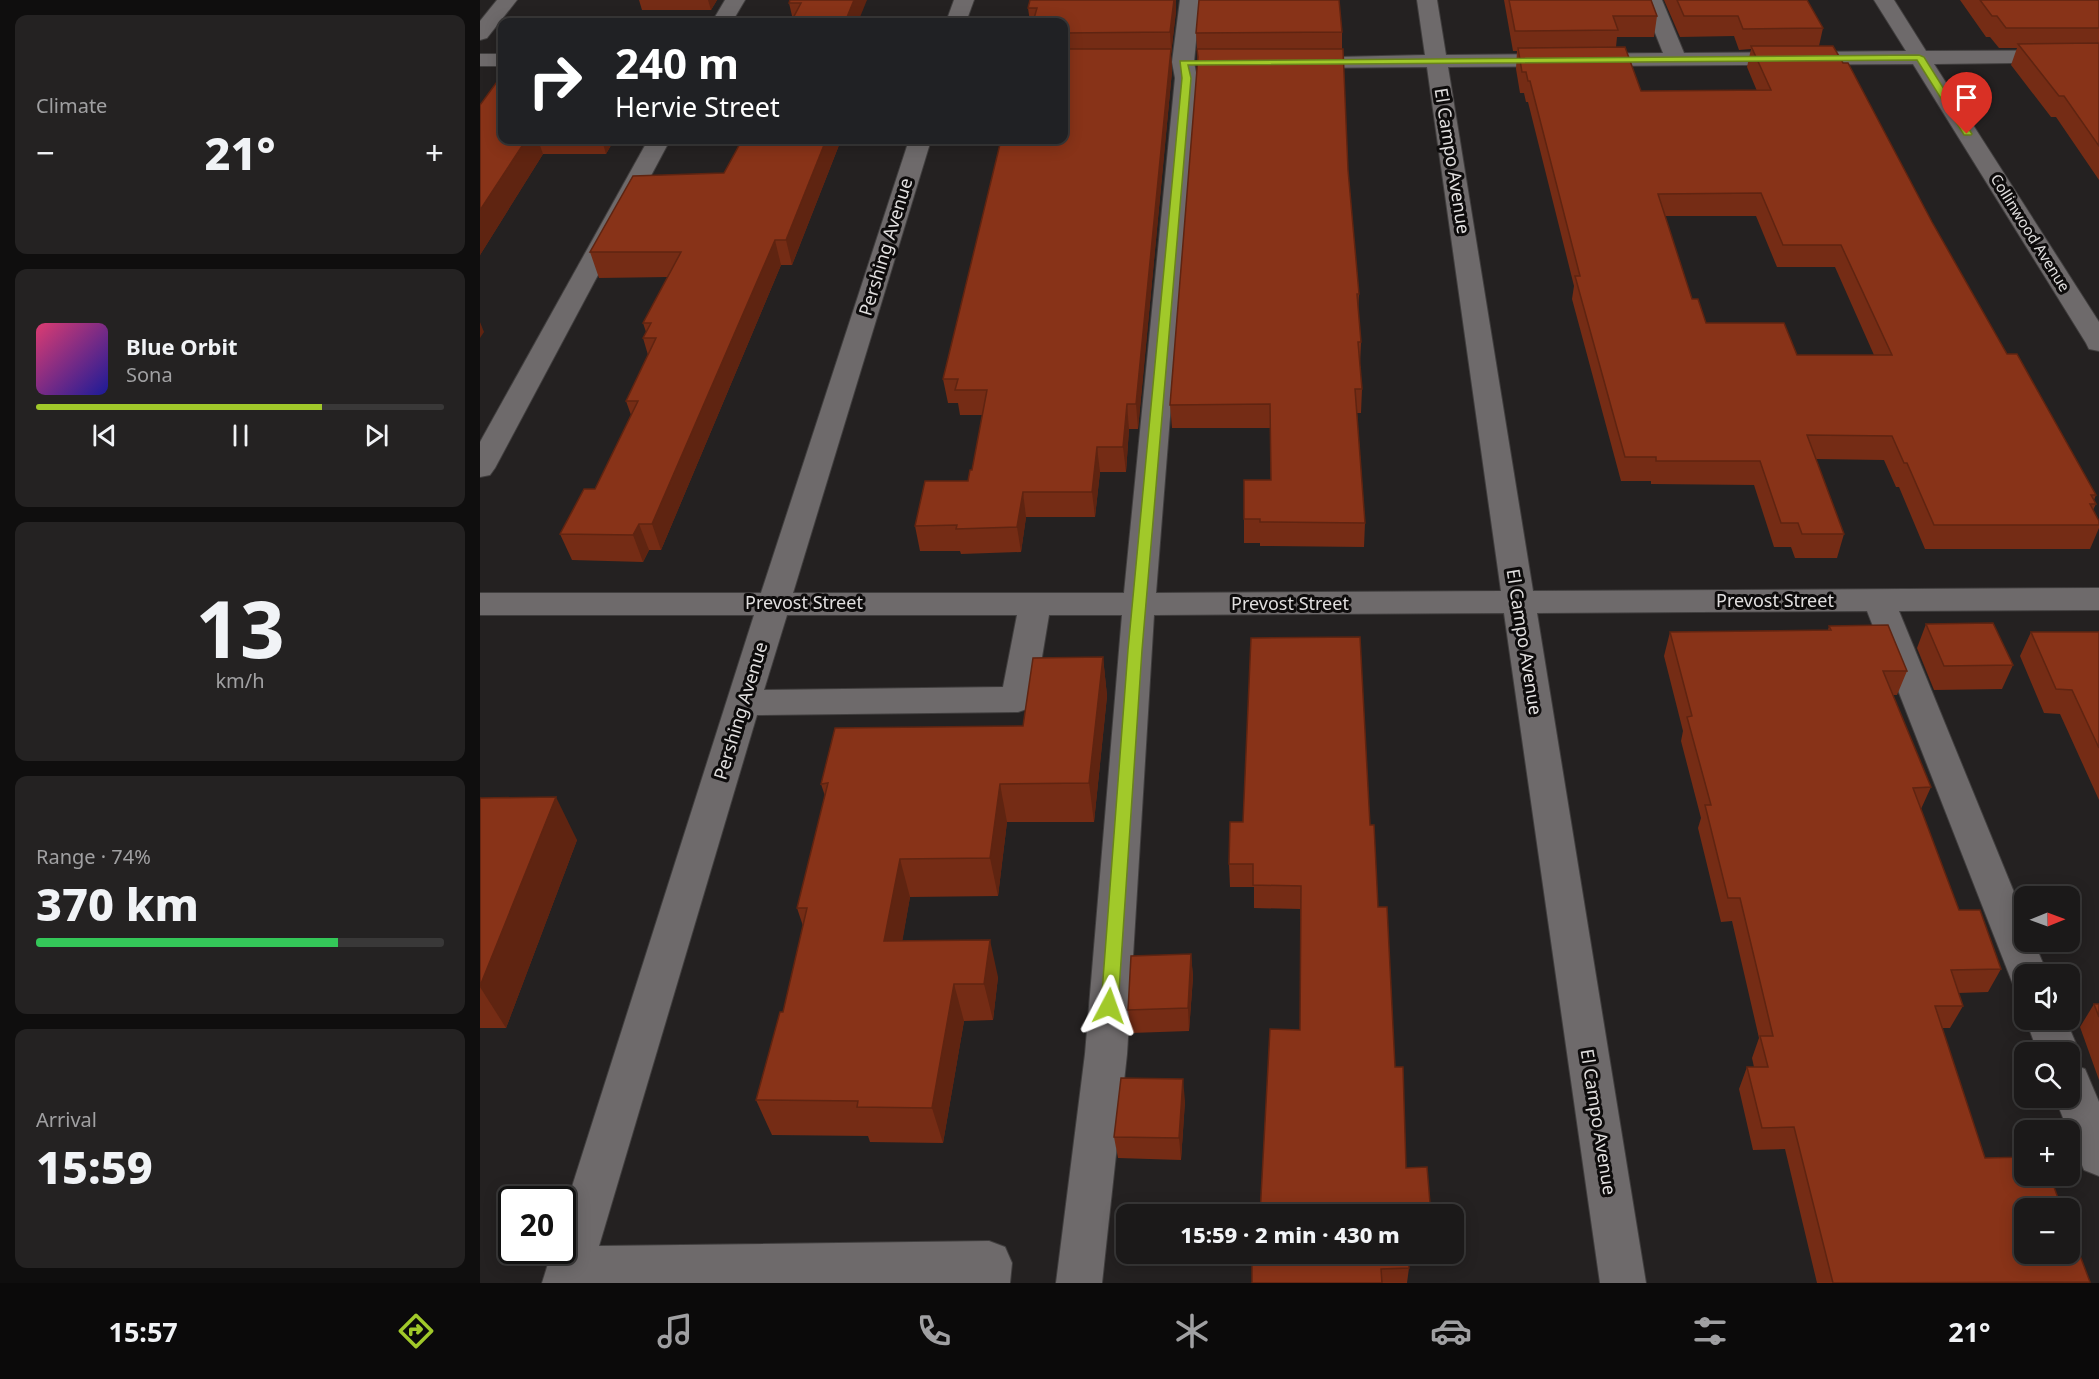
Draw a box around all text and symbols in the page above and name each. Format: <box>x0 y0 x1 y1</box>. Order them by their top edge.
text: 240 m <box>615 34 739 91</box>
icon: right <box>516 42 594 120</box>
pin <box>1941 72 1992 134</box>
icon: arrive <box>1950 81 1983 114</box>
street label: El Campo Avenue <box>1430 86 1476 236</box>
text: Hervie Street <box>615 88 780 125</box>
text: Climate <box>36 92 107 119</box>
text: 21° <box>204 122 276 183</box>
text: − <box>36 130 55 175</box>
text: + <box>425 130 444 175</box>
street label: Collinwood Avenue <box>1987 170 2075 295</box>
street label: Pershing Avenue <box>853 175 917 319</box>
text: Blue Orbit <box>126 331 238 361</box>
text: Sona <box>126 361 173 388</box>
icon: previous <box>88 419 121 452</box>
icon: pause <box>224 419 257 452</box>
icon: next <box>360 419 393 452</box>
street label: El Campo Avenue <box>1502 567 1548 717</box>
text: 13 <box>195 575 285 681</box>
street label: Prevost Street <box>1716 588 1834 612</box>
street label: Prevost Street <box>745 590 863 614</box>
street label: Prevost Street <box>1231 591 1349 615</box>
street label: Pershing Avenue <box>708 639 772 783</box>
text: km/h <box>215 667 265 694</box>
text: Range · 74% <box>36 843 151 870</box>
text: 370 km <box>36 873 199 934</box>
north arrow <box>2014 886 2080 952</box>
map controls <box>2014 886 2080 1264</box>
button: sound <box>2014 964 2080 1030</box>
position arrow <box>1077 974 1141 1038</box>
button: search <box>2014 1042 2080 1108</box>
street label: El Campo Avenue <box>1576 1047 1622 1197</box>
text: Arrival <box>36 1106 97 1133</box>
button: + <box>2014 1120 2080 1186</box>
text: 15:59 <box>36 1136 153 1197</box>
speed limit sign: 20 <box>498 1186 576 1264</box>
button: − <box>2014 1198 2080 1264</box>
text: 15:59 · 2 min · 430 m <box>1180 1219 1400 1249</box>
icon: directions <box>395 1310 437 1352</box>
icon: music <box>654 1310 696 1352</box>
icon: phone <box>913 1310 955 1352</box>
icon: climate <box>1171 1310 1213 1352</box>
icon: car <box>1430 1310 1472 1352</box>
icon: filters <box>1689 1310 1731 1352</box>
text: 15:57 <box>108 1313 178 1350</box>
text: 21° <box>1948 1313 1991 1350</box>

